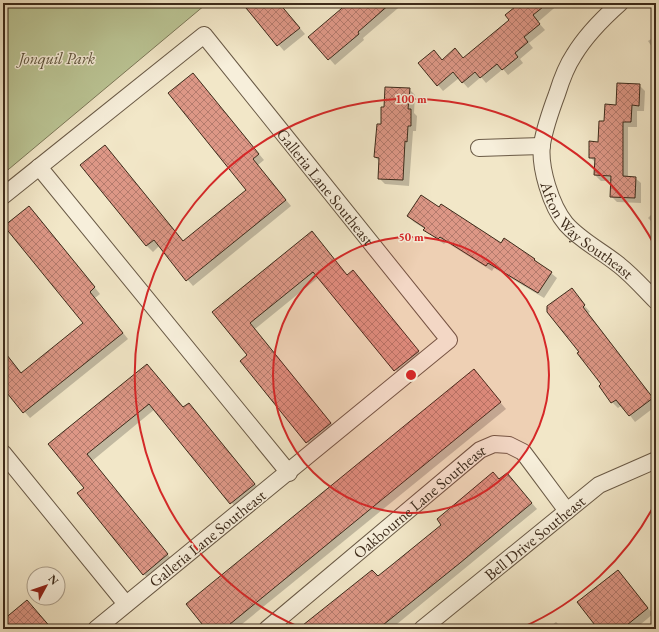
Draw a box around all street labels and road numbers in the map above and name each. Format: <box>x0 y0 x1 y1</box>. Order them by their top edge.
street label: Galleria Lane Southeast <box>272 124 379 250</box>
street label: Afton Way Southeast <box>535 178 638 284</box>
street label: Oakbourne Lane Southeast <box>349 439 489 563</box>
street label: Galleria Lane Southeast <box>145 485 270 592</box>
street label: Bell Drive Southeast <box>480 491 589 585</box>

